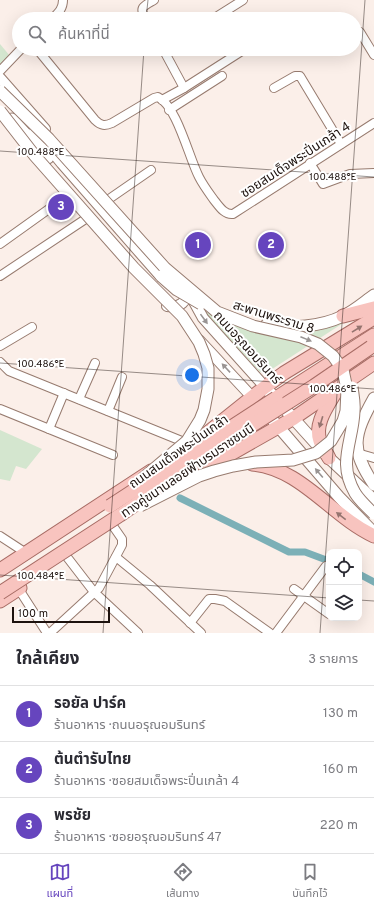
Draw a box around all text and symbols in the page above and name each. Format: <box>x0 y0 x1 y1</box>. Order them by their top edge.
search box <box>12 12 362 56</box>
icon: search <box>26 23 48 45</box>
text: ค้นหาที่นี่ <box>58 26 110 45</box>
street label: ซอยสมเด็จพระปิ่นเกล้า 4 <box>237 117 354 202</box>
text: 100.488°E <box>17 146 65 159</box>
text: 100.488°E <box>309 171 357 184</box>
pin: 3 <box>48 192 74 222</box>
pin: 1 <box>185 230 211 260</box>
pin: 2 <box>258 230 284 260</box>
street label: สะพานพระราม 8 <box>231 298 316 338</box>
street label: ถนนอรุณอมรินทร์ <box>209 308 284 389</box>
one-way arrow <box>200 313 208 324</box>
one-way arrow <box>351 325 363 332</box>
one-way arrow <box>300 336 311 342</box>
text: 100.486°E <box>17 358 65 371</box>
one-way arrow <box>221 363 230 373</box>
your location <box>182 365 202 385</box>
text: 100.486°E <box>309 383 357 396</box>
street label: ถนนสมเด็จพระปิ่นเกล้า <box>125 410 232 493</box>
one-way arrow <box>318 416 324 428</box>
street label: ทางคู่ขนานลอยฟ้าบรมราชชนนี <box>118 421 258 522</box>
one-way arrow <box>315 468 324 479</box>
one-way arrow <box>336 512 346 520</box>
map controls <box>326 549 362 621</box>
button: locate <box>326 549 362 585</box>
text: 100.484°E <box>17 570 65 583</box>
button: layers <box>326 585 362 621</box>
scale bar <box>12 605 110 624</box>
text: 100 m <box>18 607 48 621</box>
text: ใกล้เคียง <box>16 649 79 671</box>
text: 3 รายการ <box>308 652 358 668</box>
text: รอยัล ปาร์ค <box>54 695 126 714</box>
text: 1 <box>26 706 32 722</box>
text: 130 m <box>323 706 358 722</box>
text: ร้านอาหาร · ถนนอรุณอมรินทร์ <box>54 718 205 734</box>
text: ต้นตำรับไทย <box>54 751 131 770</box>
text: 2 <box>25 762 33 778</box>
text: 160 m <box>323 762 358 778</box>
text: ร้านอาหาร · ซอยสมเด็จพระปิ่นเกล้า 4 <box>54 774 239 790</box>
text: พรชัย <box>54 807 91 826</box>
text: 3 <box>25 818 33 834</box>
text: 220 m <box>320 818 358 834</box>
text: ร้านอาหาร · ซอยอรุณอมรินทร์ 47 <box>54 830 222 846</box>
tab: แผนที่ <box>46 861 73 902</box>
tab: เส้นทาง <box>166 861 199 902</box>
tab: บันทึกไว้ <box>292 861 328 902</box>

